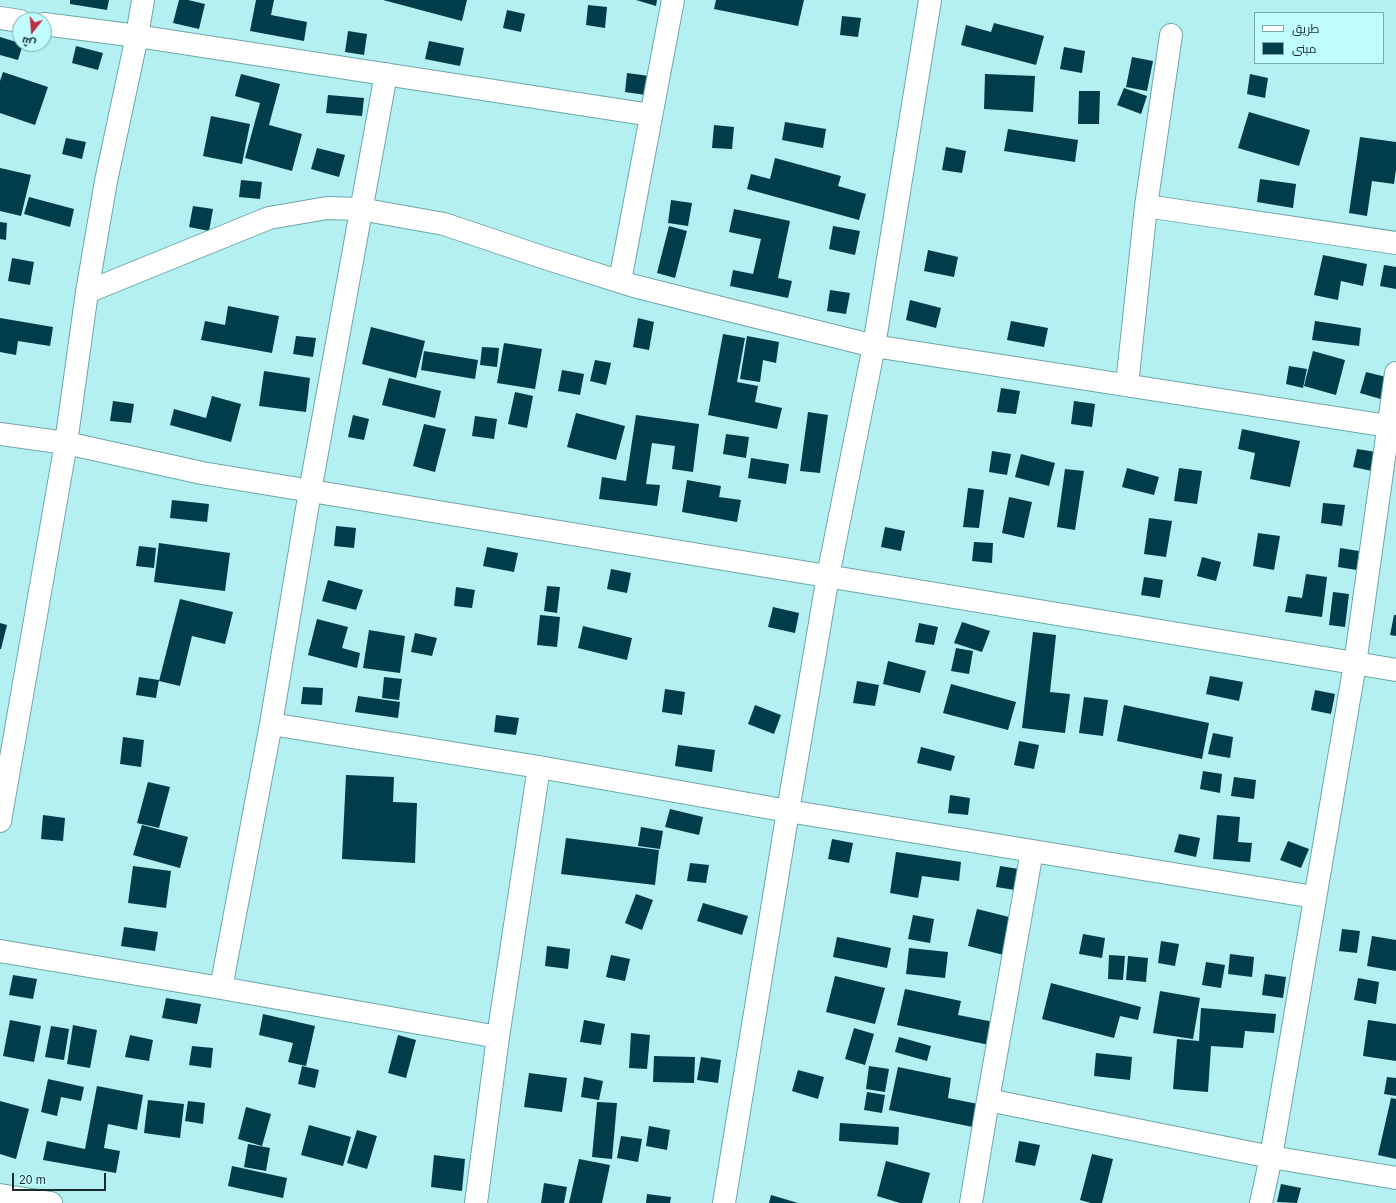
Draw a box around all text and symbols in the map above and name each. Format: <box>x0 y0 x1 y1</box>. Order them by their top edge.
north arrow <box>12 12 52 52</box>
legend <box>1254 12 1384 64</box>
text: طريق <box>1292 22 1319 36</box>
text: ش <box>20 35 37 50</box>
text: مبنى <box>1292 42 1317 56</box>
scale bar <box>14 1165 108 1191</box>
text: 20 m <box>19 1173 46 1187</box>

